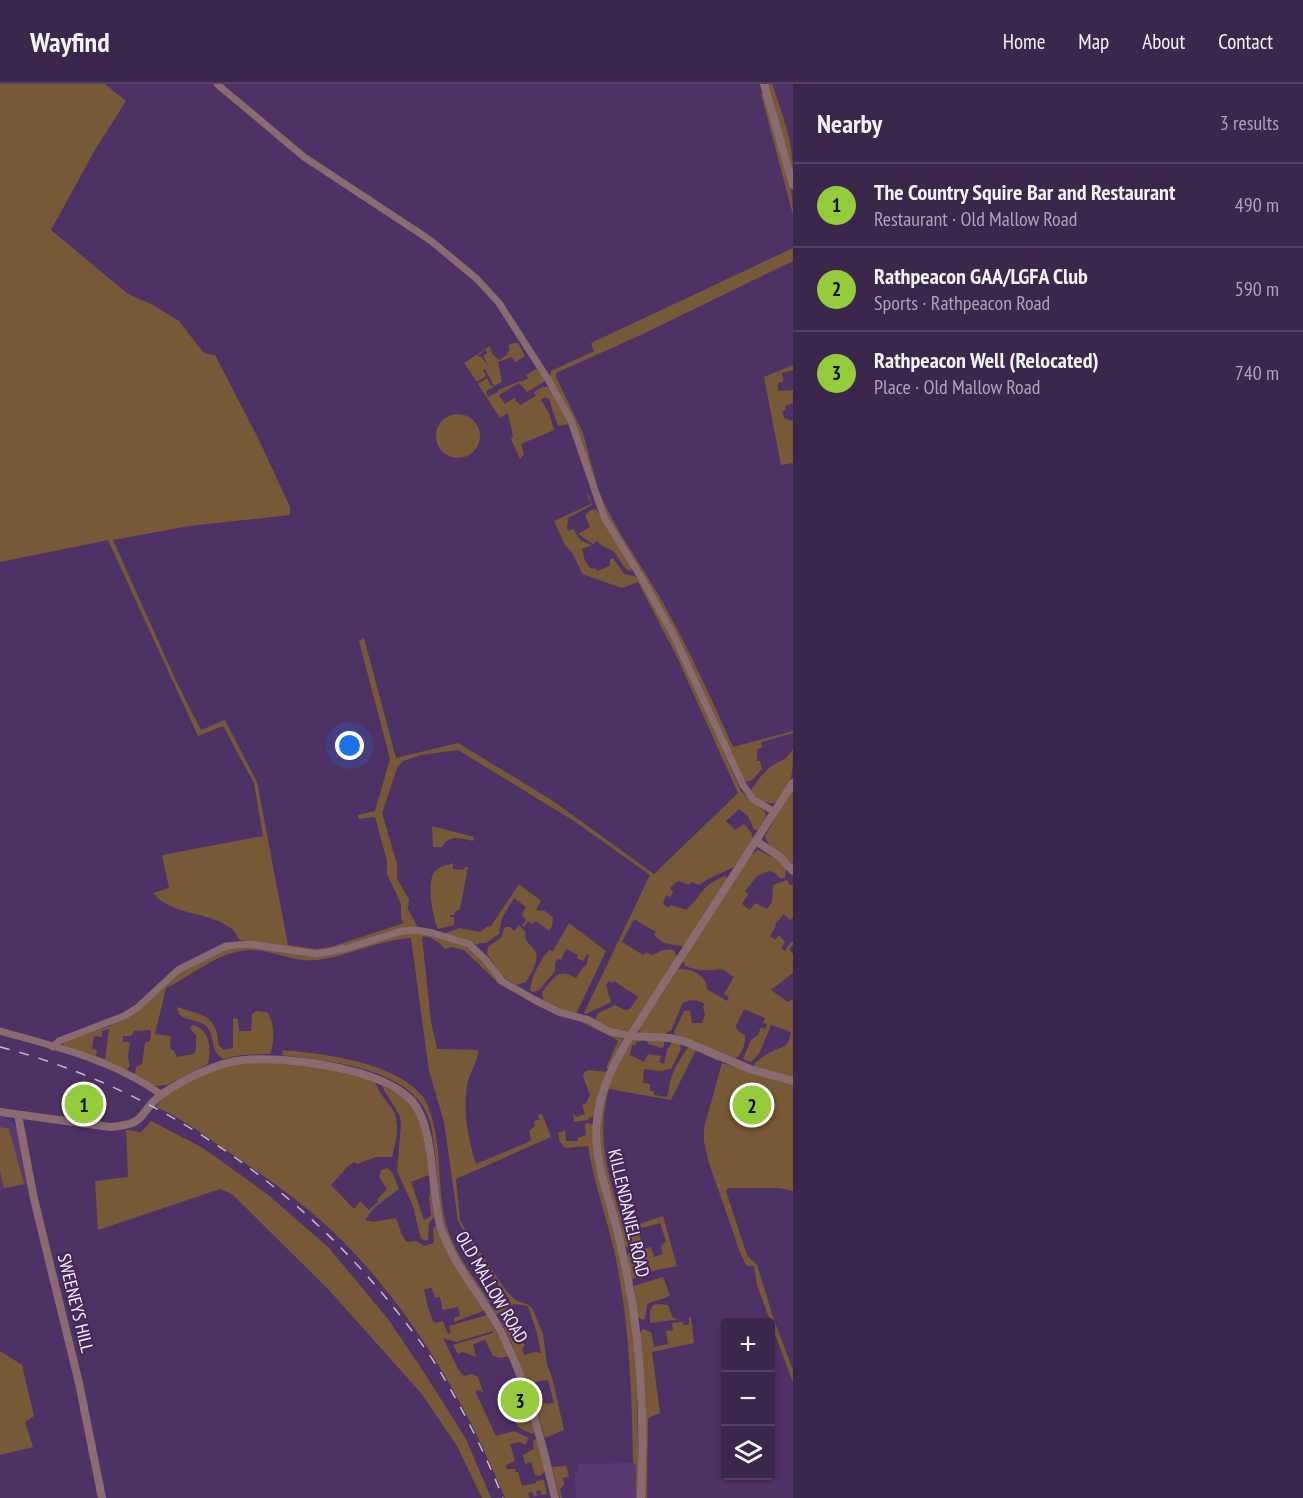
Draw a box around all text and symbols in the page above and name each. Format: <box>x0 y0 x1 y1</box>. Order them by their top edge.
text: Wayfind <box>30 23 110 60</box>
text: Home <box>1003 28 1045 55</box>
text: Map <box>1078 28 1109 55</box>
text: About <box>1142 28 1185 55</box>
text: Contact <box>1218 28 1273 55</box>
text: Nearby <box>817 107 882 140</box>
text: 3 results <box>1220 110 1279 136</box>
text: The Country Squire Bar and Restaurant <box>874 178 1175 206</box>
text: 1 <box>832 192 841 218</box>
text: 490 m <box>1235 192 1279 218</box>
text: Restaurant · Old Mallow Road <box>874 206 1077 232</box>
text: Rathpeacon GAA/LGFA Club <box>874 262 1088 290</box>
text: 2 <box>832 276 841 302</box>
text: 590 m <box>1235 276 1279 302</box>
text: Sports · Rathpeacon Road <box>874 290 1050 316</box>
text: Rathpeacon Well (Relocated) <box>874 346 1099 374</box>
text: 3 <box>832 360 841 386</box>
text: 740 m <box>1235 360 1279 386</box>
text: Place · Old Mallow Road <box>874 374 1040 400</box>
your location <box>335 731 364 760</box>
pin: 1 <box>64 1082 104 1126</box>
pin: 2 <box>732 1082 771 1128</box>
street label: KILLENDANIEL ROAD <box>603 1147 655 1279</box>
street label: OLD MALLOW ROAD <box>451 1227 533 1347</box>
street label: SWEENEYS HILL <box>53 1251 100 1355</box>
map controls <box>721 1318 775 1480</box>
button: + <box>721 1318 775 1372</box>
button: − <box>721 1372 775 1426</box>
pin: 3 <box>500 1378 540 1422</box>
button: layers <box>721 1426 775 1480</box>

